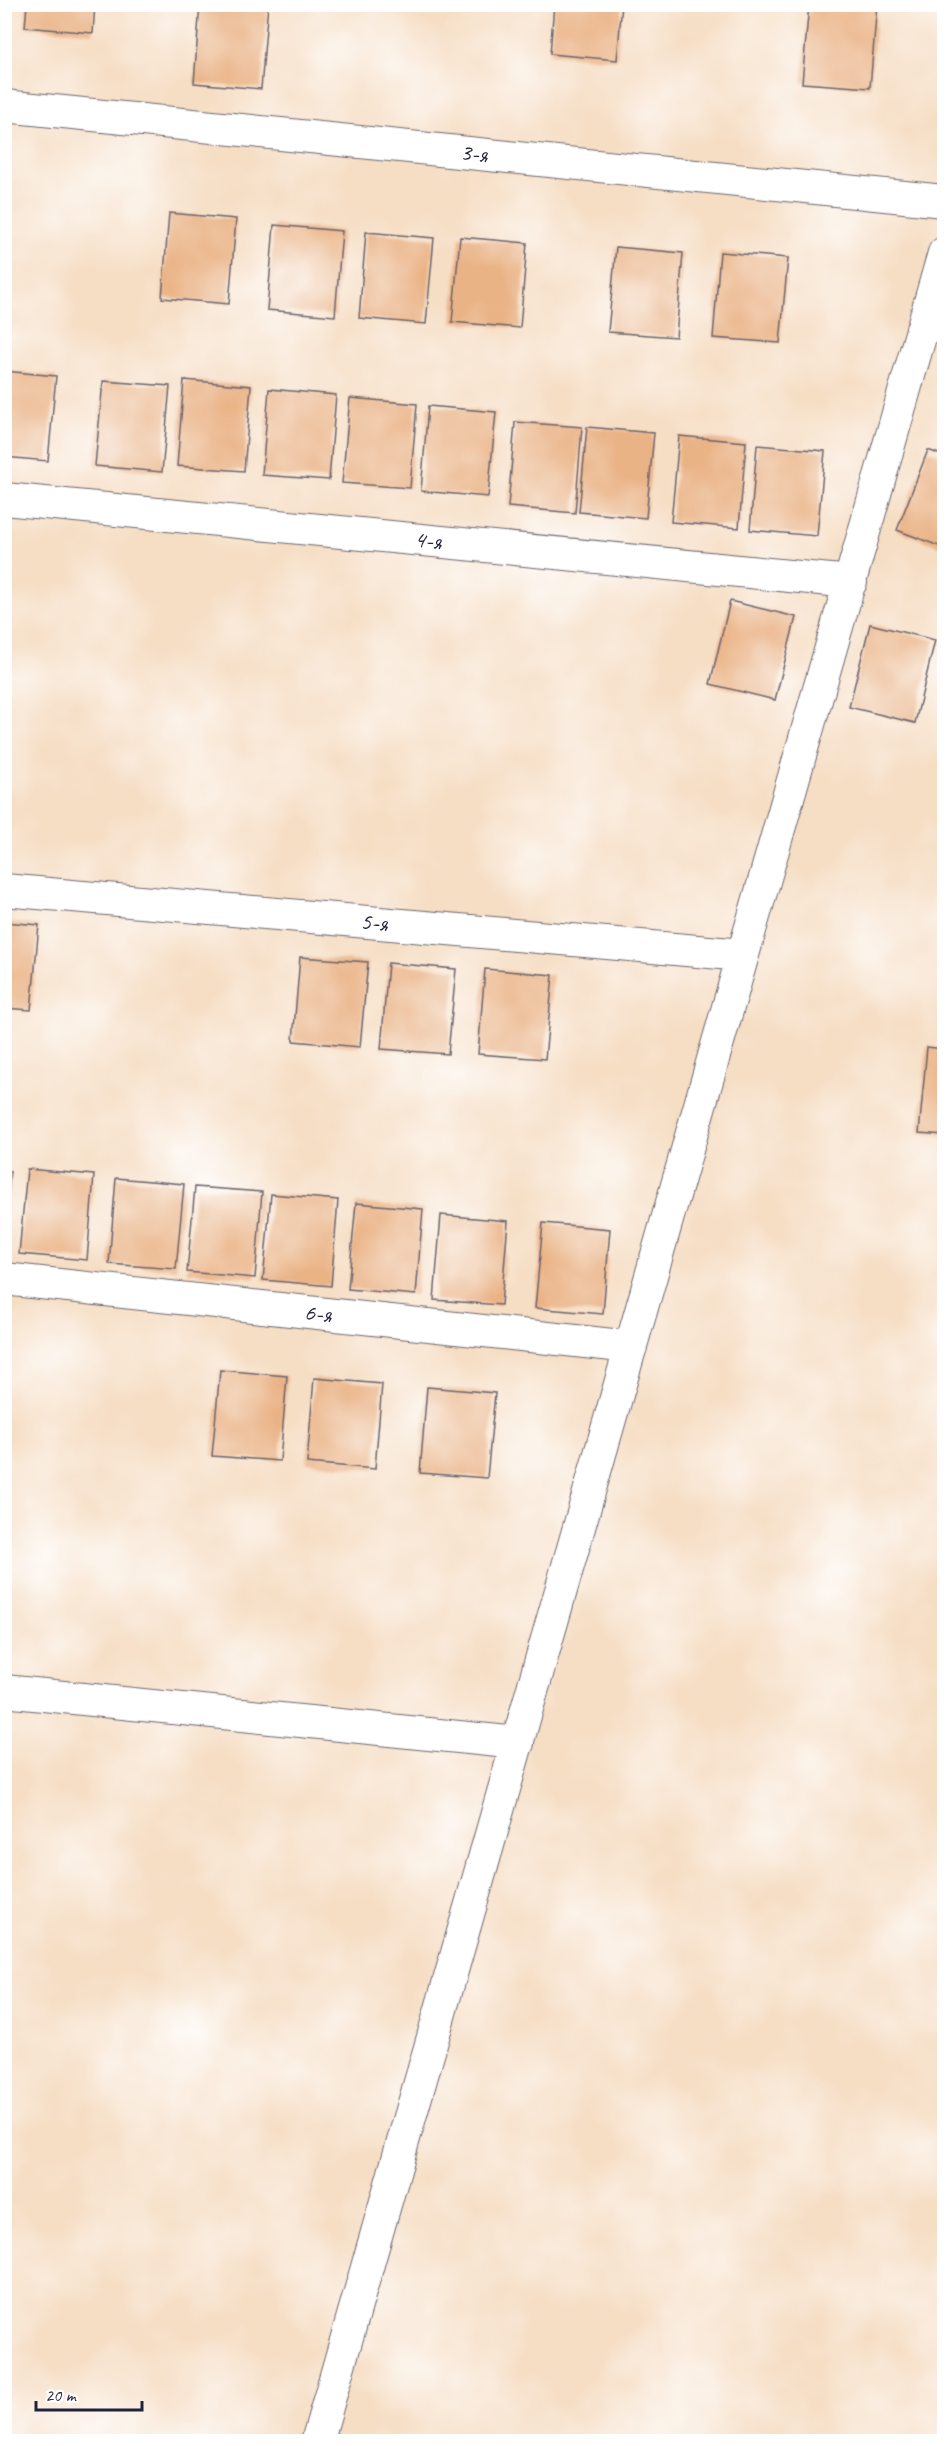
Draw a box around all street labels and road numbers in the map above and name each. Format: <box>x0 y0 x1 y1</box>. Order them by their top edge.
street label: 3-я <box>459 137 490 169</box>
street label: 4-я <box>413 524 444 556</box>
street label: 5-я <box>359 906 390 938</box>
street label: 6-я <box>303 1297 334 1329</box>

